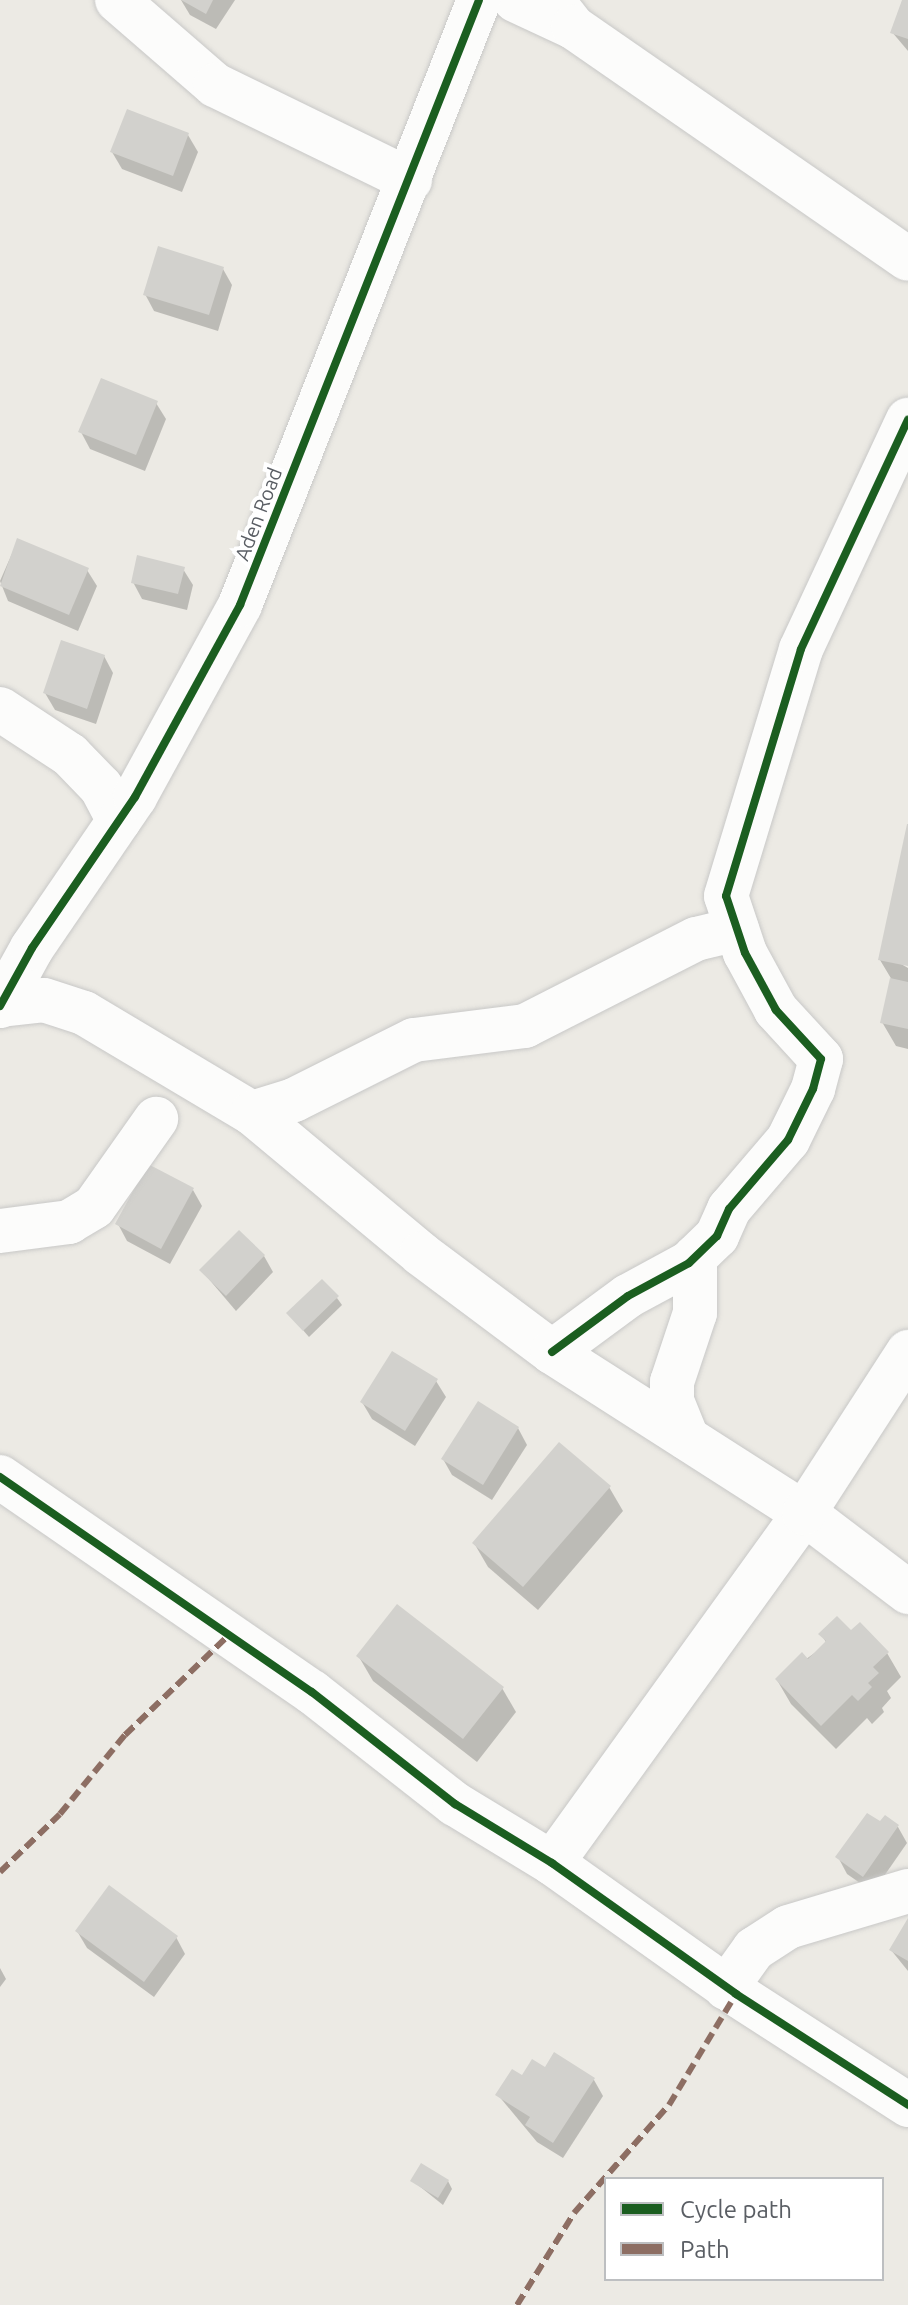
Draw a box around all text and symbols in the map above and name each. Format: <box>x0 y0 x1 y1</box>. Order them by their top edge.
street label: Aden Road <box>229 464 287 564</box>
legend <box>604 2177 884 2281</box>
text: Cycle path <box>680 2196 792 2223</box>
text: Path <box>680 2236 730 2263</box>

